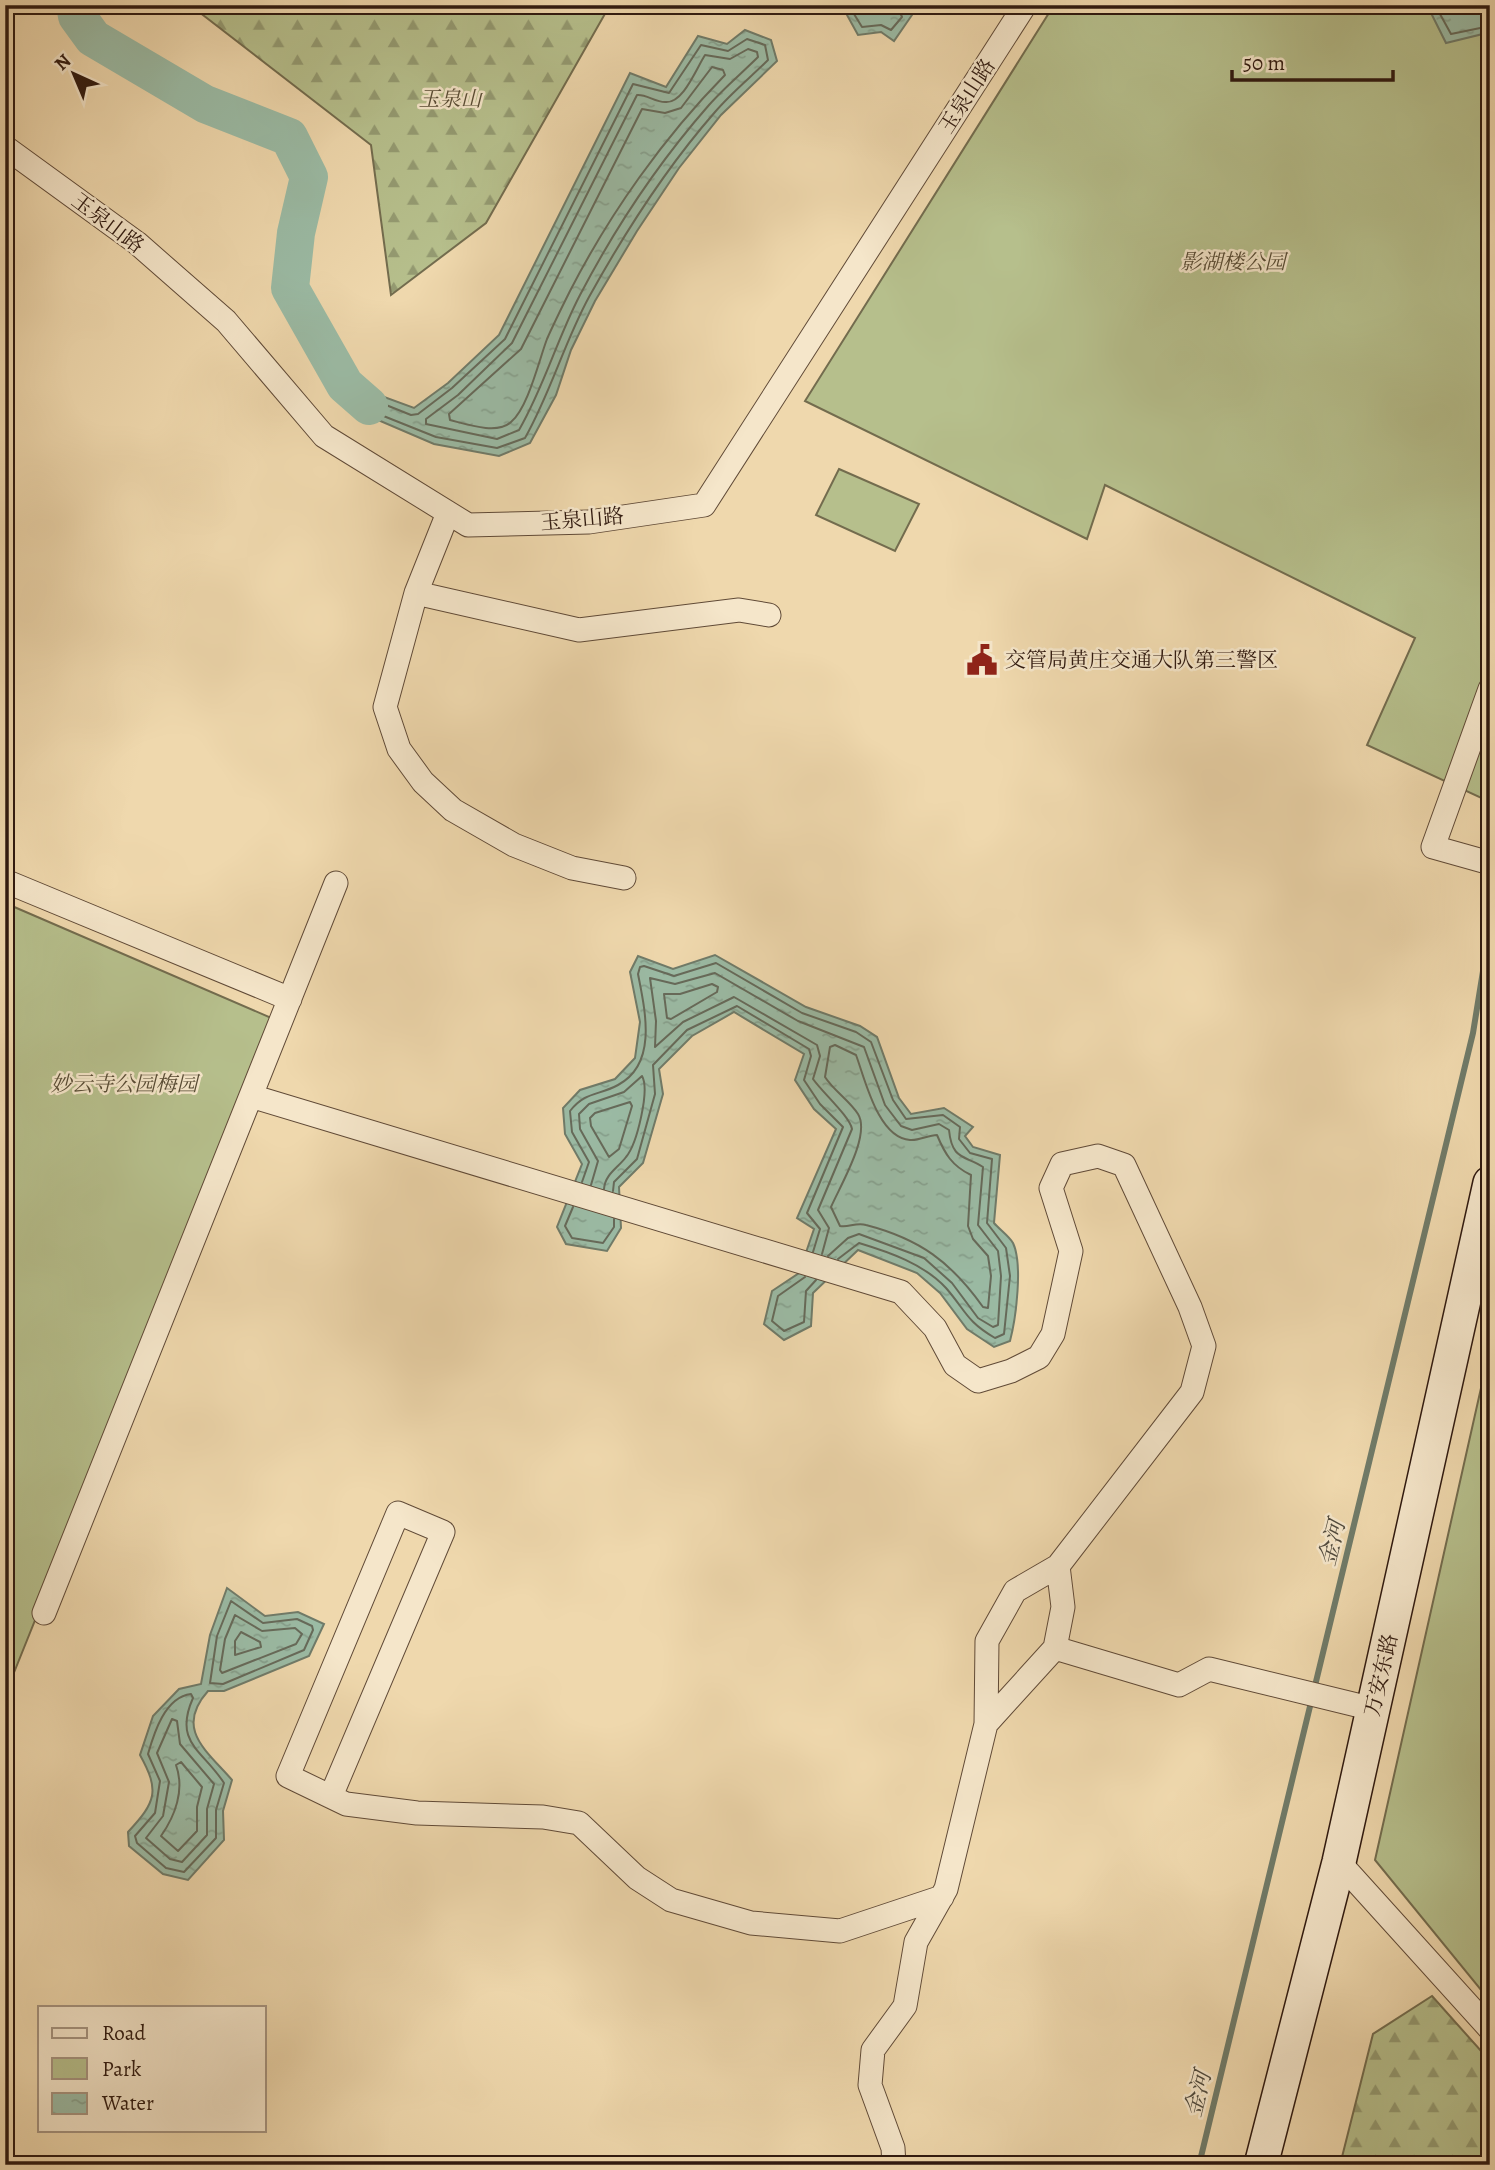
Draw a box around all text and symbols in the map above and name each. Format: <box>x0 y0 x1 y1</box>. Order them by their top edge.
north arrow <box>38 38 108 108</box>
scale bar <box>1232 38 1394 82</box>
text: N <box>49 48 77 77</box>
text: 50 m <box>1243 49 1285 77</box>
street label: 玉泉山路 <box>932 53 1002 139</box>
park label: 玉泉山 <box>419 85 483 113</box>
street label: 玉泉山路 <box>66 187 150 259</box>
park label: 影湖楼公园 <box>1181 248 1288 276</box>
street label: 玉泉山路 <box>539 501 625 537</box>
public building icon: 交管局黄庄交通大队第三警区 <box>965 643 999 677</box>
place label: 交管局黄庄交通大队第三警区 <box>1005 646 1278 674</box>
park label: 妙云寺公园梅园 <box>51 1070 200 1098</box>
water label: 金河 <box>1311 1513 1354 1569</box>
street label: 万安东路 <box>1358 1631 1404 1719</box>
legend <box>38 2006 266 2132</box>
text: Road <box>102 2019 146 2047</box>
text: Park <box>102 2055 142 2083</box>
water label: 金河 <box>1177 2064 1220 2120</box>
text: Water <box>101 2089 154 2117</box>

